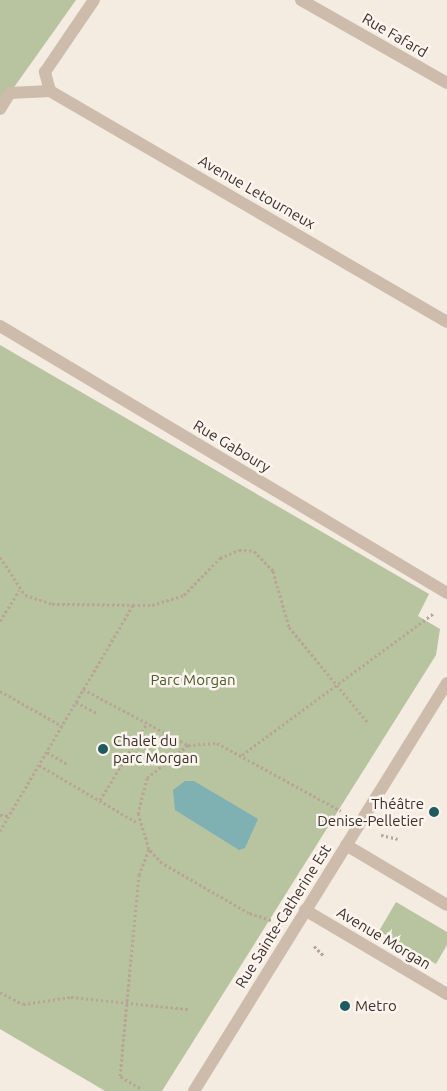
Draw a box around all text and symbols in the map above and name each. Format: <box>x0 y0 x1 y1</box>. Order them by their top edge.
street label: Rue Fafard <box>359 9 431 61</box>
street label: Avenue Letourneux <box>195 151 319 233</box>
street label: Rue Gaboury <box>190 416 274 476</box>
park label: Parc Morgan <box>150 671 236 689</box>
place label: Chalet du parc Morgan <box>113 731 198 766</box>
marker: Chalet du parc Morgan <box>97 743 109 755</box>
place label: Théâtre Denise-Pelletier <box>317 794 424 829</box>
marker: Théâtre Denise-Pelletier <box>428 806 440 818</box>
street label: Rue Sainte-Catherine Est <box>231 841 335 991</box>
street label: Avenue Morgan <box>334 903 434 973</box>
place label: Metro <box>355 997 397 1015</box>
marker: Metro <box>339 1000 351 1012</box>

